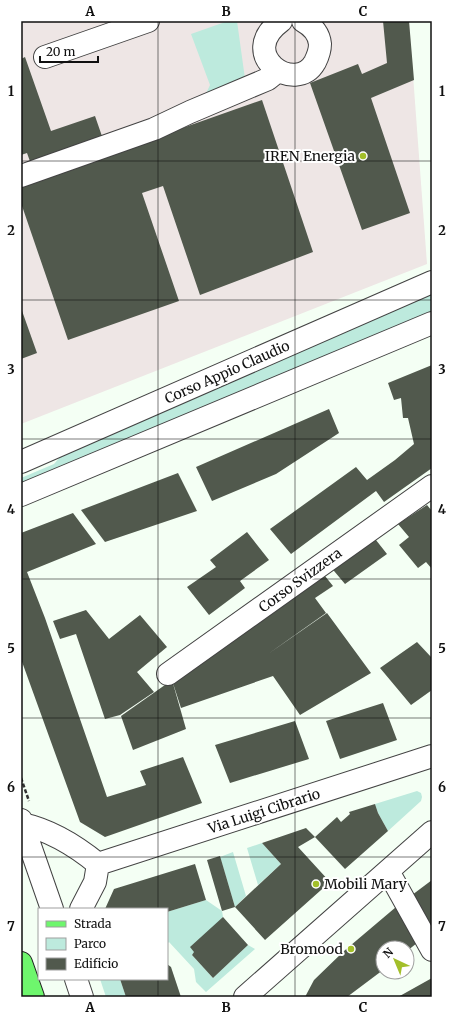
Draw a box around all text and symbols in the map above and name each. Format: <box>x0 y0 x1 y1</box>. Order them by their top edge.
text: A <box>84 3 95 20</box>
text: B <box>221 3 231 20</box>
text: C <box>359 3 368 20</box>
scale bar <box>40 38 98 64</box>
text: 20 m <box>46 44 75 59</box>
text: 1 <box>8 83 14 100</box>
text: 1 <box>439 83 445 100</box>
place label: IREN Energia <box>265 147 355 165</box>
marker: IREN Energia <box>358 151 368 161</box>
text: 2 <box>7 222 15 239</box>
text: 2 <box>438 222 446 239</box>
street label: Corso Appio Claudio <box>162 336 292 408</box>
text: 3 <box>7 361 15 378</box>
text: 3 <box>438 361 446 378</box>
text: 4 <box>7 501 16 518</box>
text: 4 <box>438 501 447 518</box>
street label: Corso Svizzera <box>255 544 345 616</box>
text: 5 <box>7 640 15 657</box>
text: 5 <box>438 640 446 657</box>
text: 6 <box>7 779 15 796</box>
text: 6 <box>438 779 446 796</box>
street label: Via Luigi Cibrario <box>205 784 322 838</box>
place label: Mobili Mary <box>324 875 408 893</box>
marker: Mobili Mary <box>311 879 321 889</box>
legend <box>38 908 168 980</box>
text: Strada <box>74 916 112 931</box>
text: 7 <box>7 918 15 935</box>
text: 7 <box>438 918 446 935</box>
text: Parco <box>74 936 106 951</box>
place label: Bromood <box>280 940 344 958</box>
north arrow <box>375 940 415 980</box>
marker: Bromood <box>346 944 356 954</box>
text: N <box>380 945 396 961</box>
text: Edificio <box>74 956 118 971</box>
text: A <box>84 999 95 1016</box>
text: B <box>221 999 231 1016</box>
text: C <box>359 999 368 1016</box>

